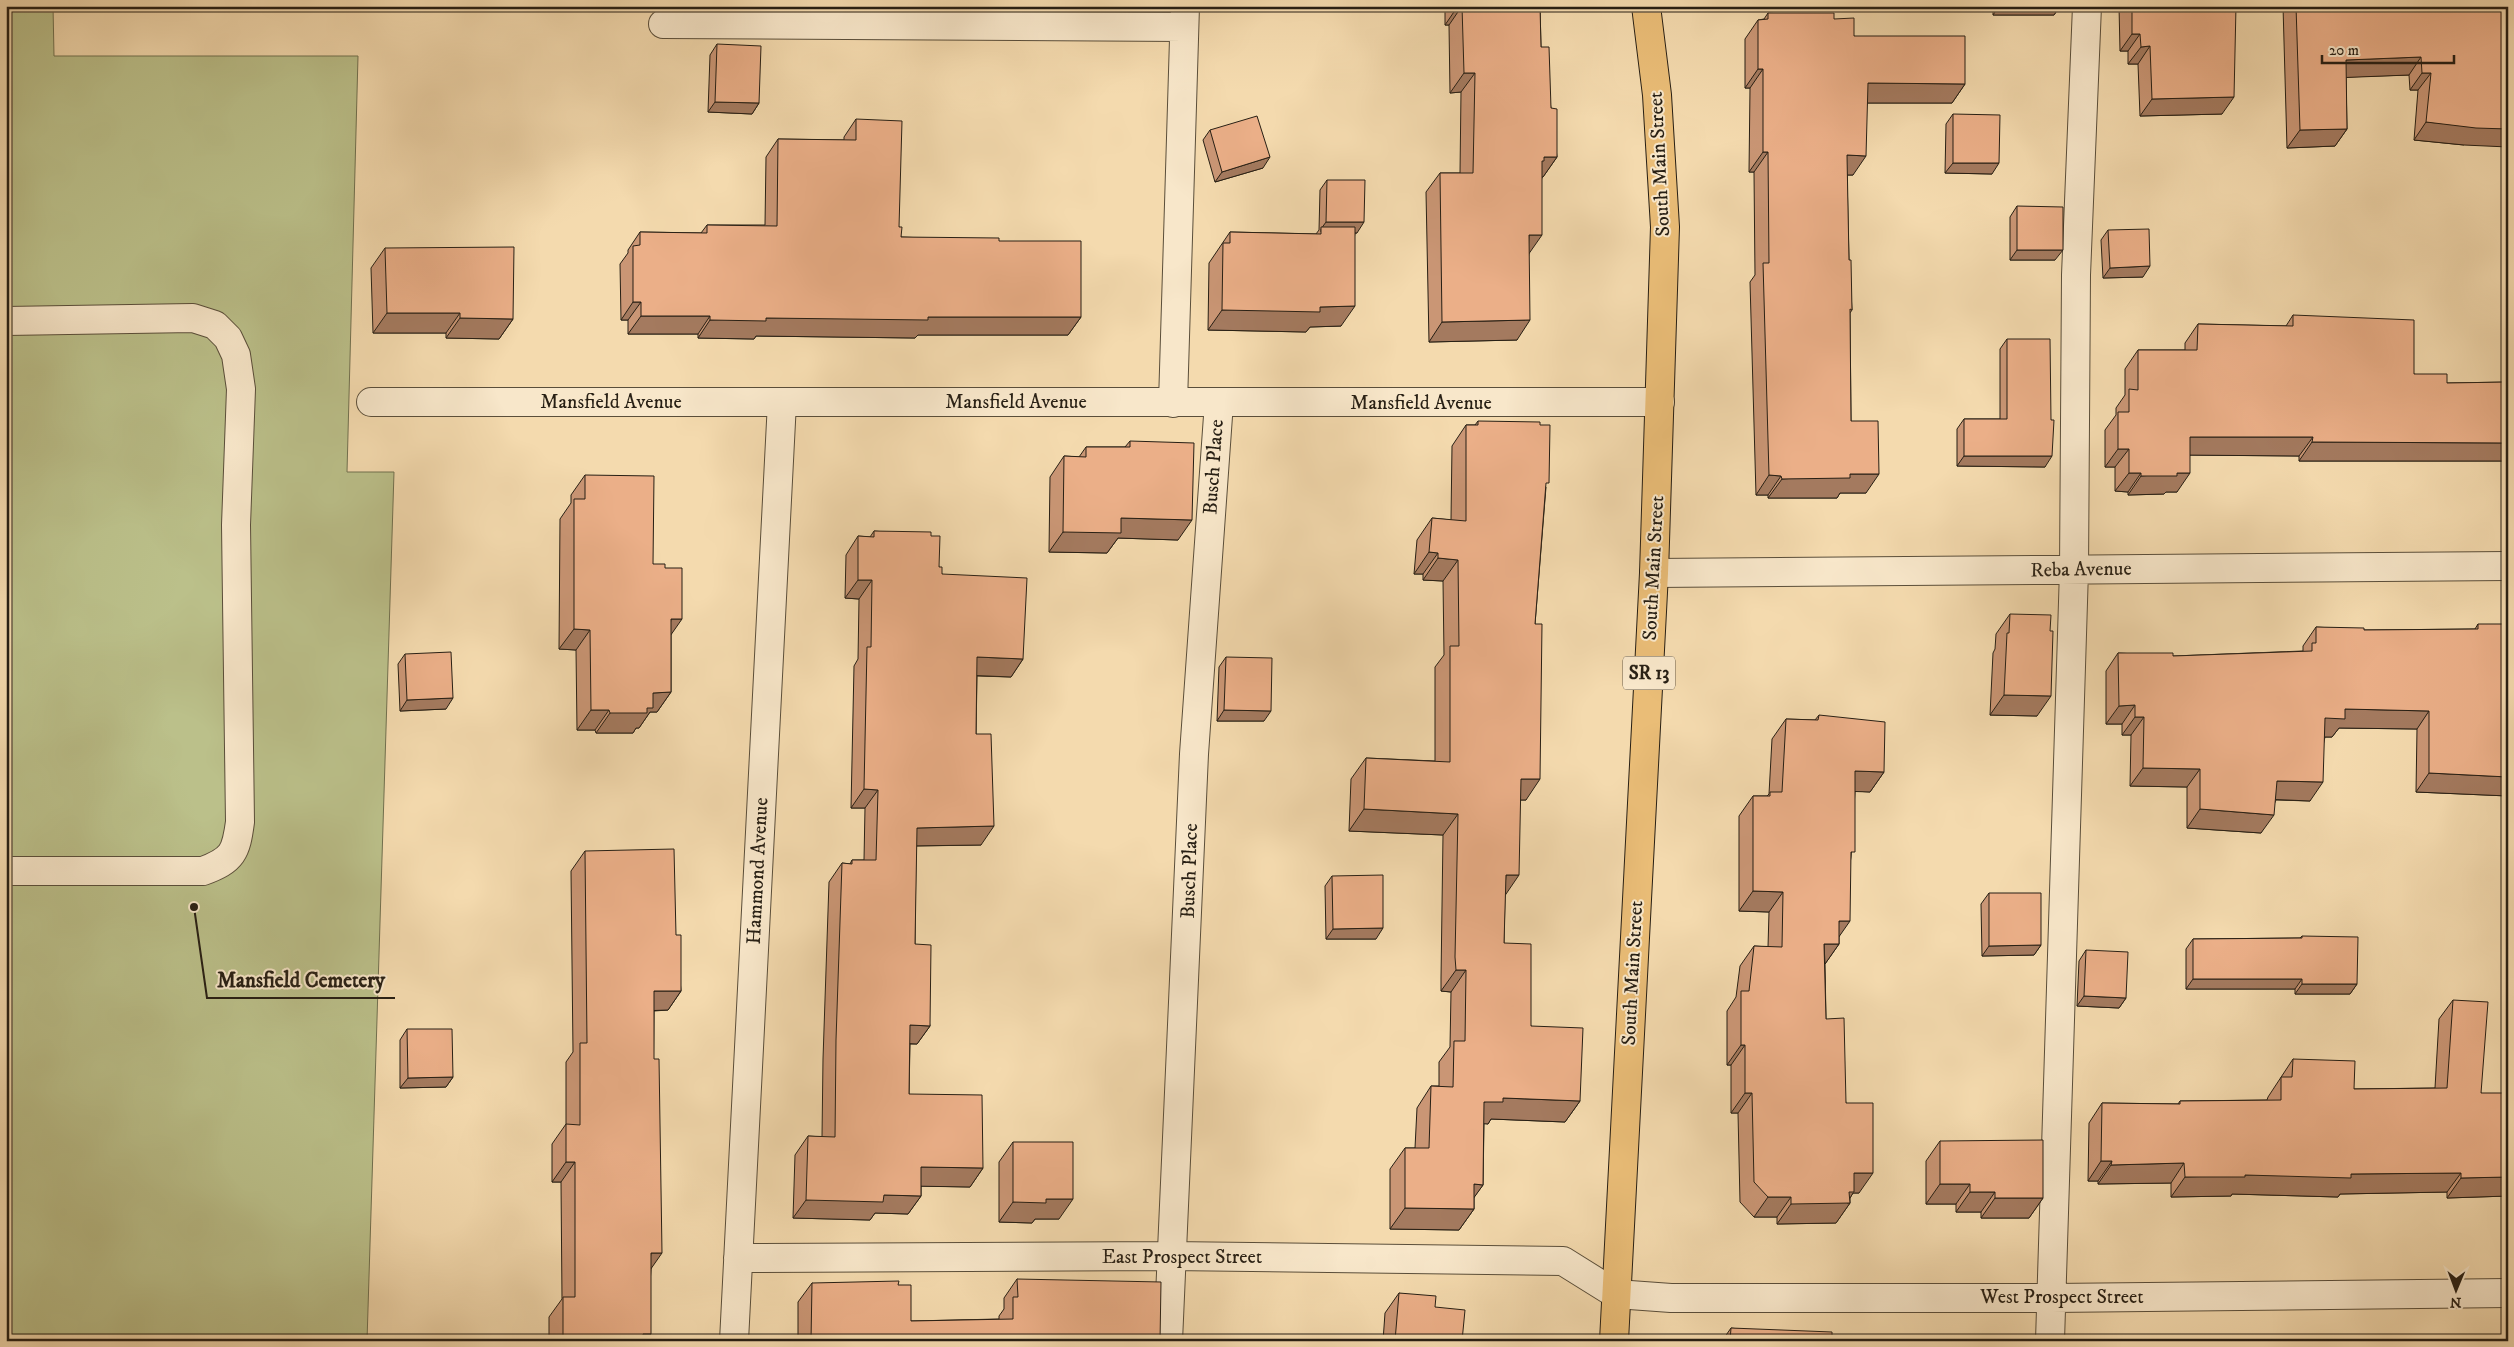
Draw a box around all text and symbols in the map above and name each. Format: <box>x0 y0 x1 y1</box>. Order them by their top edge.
scale bar <box>2322 32 2454 64</box>
text: 20 m <box>2329 41 2359 60</box>
street label: South Main Street <box>1644 91 1676 237</box>
street label: Mansfield Avenue <box>540 390 682 415</box>
street label: Mansfield Avenue <box>945 390 1087 415</box>
street label: Mansfield Avenue <box>1350 391 1492 416</box>
street label: Busch Place <box>1198 419 1230 515</box>
street label: South Main Street <box>1638 495 1670 641</box>
street label: Reba Avenue <box>2030 557 2132 583</box>
road number: SR 13 <box>1623 656 1675 690</box>
street label: Hammond Avenue <box>742 797 774 945</box>
street label: Busch Place <box>1176 823 1204 919</box>
street label: South Main Street <box>1617 900 1649 1046</box>
callout: Mansfield Cemetery <box>207 962 395 998</box>
text: Mansfield Cemetery <box>217 968 386 994</box>
street label: East Prospect Street <box>1102 1245 1262 1270</box>
north arrow <box>2432 1264 2482 1314</box>
street label: West Prospect Street <box>1979 1285 2144 1310</box>
text: N <box>2449 1293 2462 1311</box>

